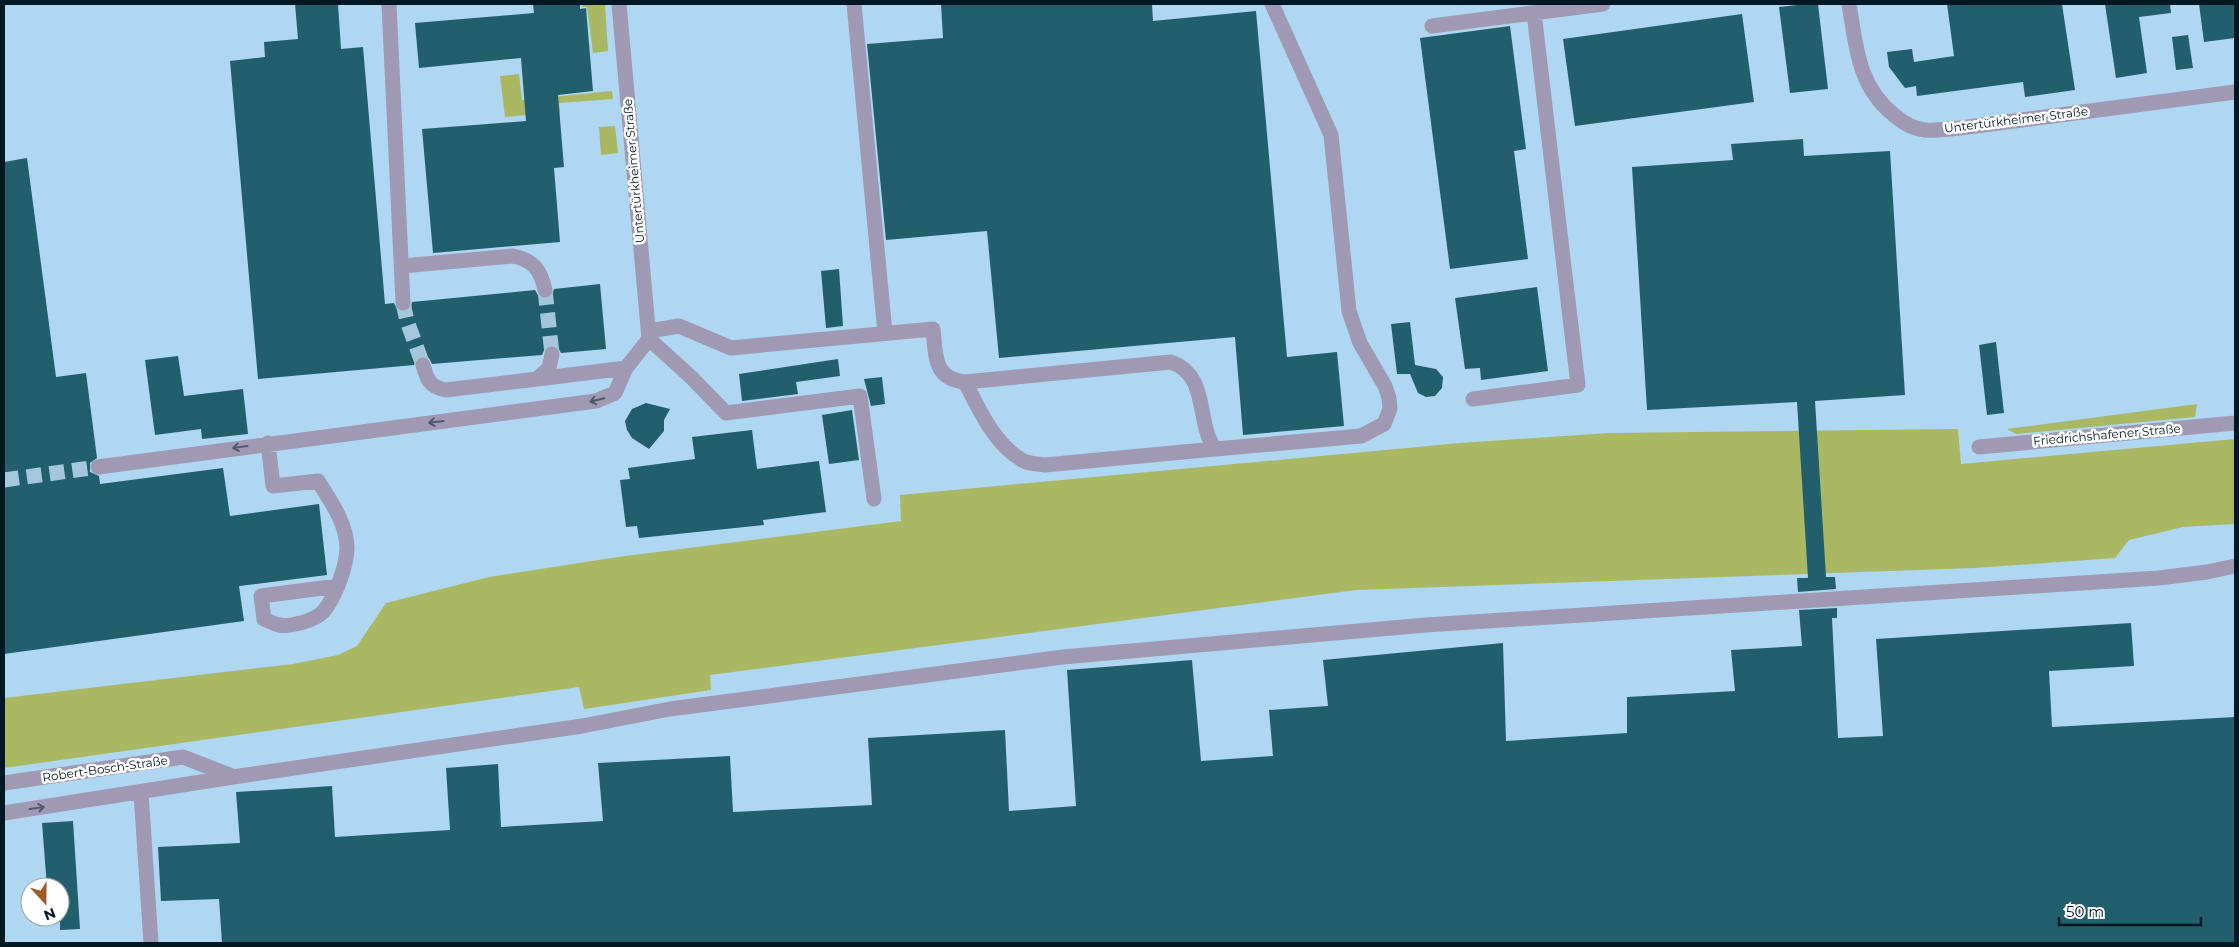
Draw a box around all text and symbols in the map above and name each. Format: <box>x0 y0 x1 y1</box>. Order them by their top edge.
street label: Untertürkheimer Straße <box>620 98 647 244</box>
street label: Untertürkheimer Straße <box>1943 103 2089 136</box>
one-way arrow <box>590 396 606 405</box>
one-way arrow <box>429 417 445 427</box>
street label: Friedrichshafener Straße <box>2033 421 2181 448</box>
one-way arrow <box>233 442 249 452</box>
street label: Robert-Bosch-Straße <box>41 752 169 785</box>
one-way arrow <box>29 803 45 813</box>
north arrow <box>20 877 70 927</box>
scale bar <box>2059 894 2202 926</box>
text: 50 m <box>2066 902 2104 921</box>
text: N <box>41 904 58 925</box>

